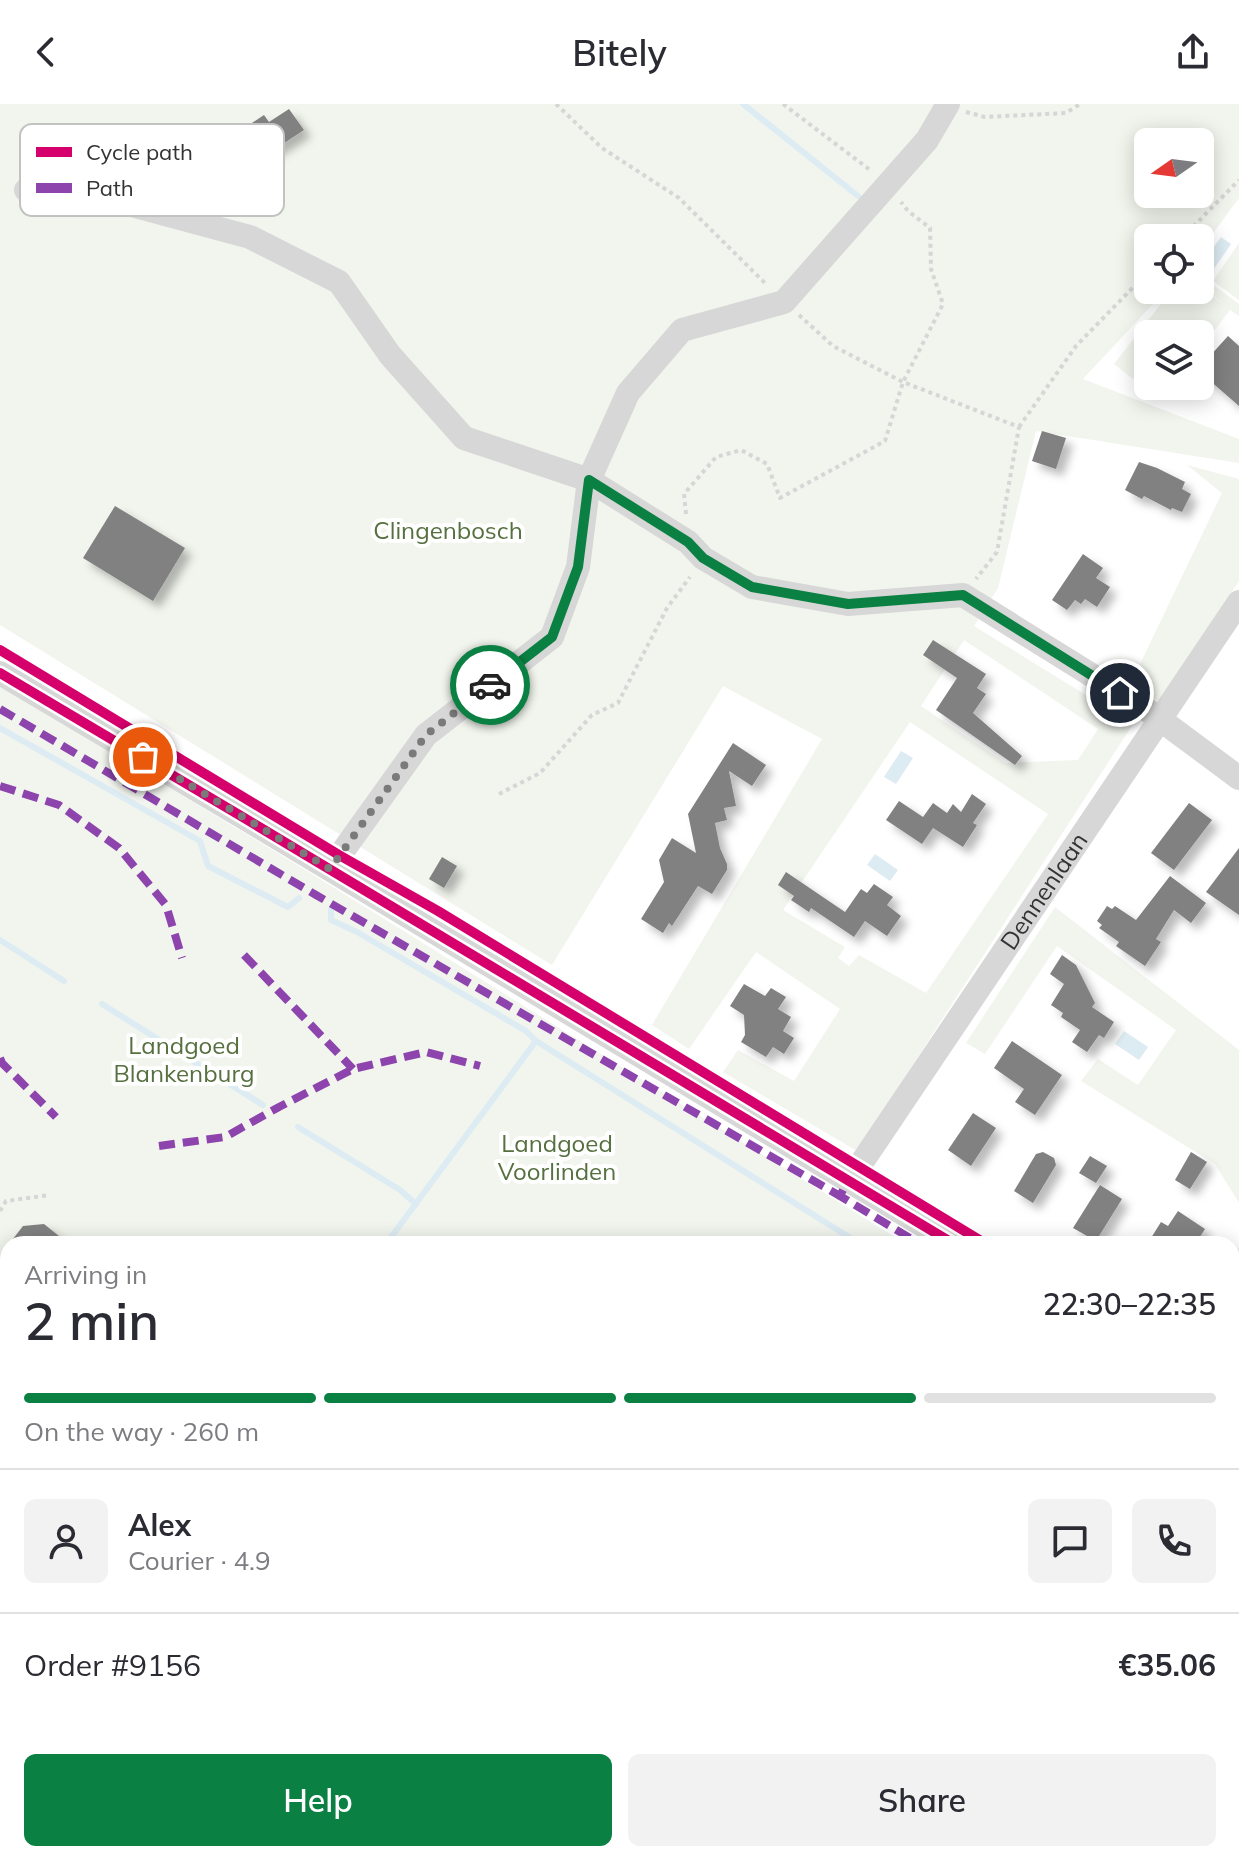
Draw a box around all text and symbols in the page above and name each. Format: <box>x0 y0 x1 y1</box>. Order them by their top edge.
icon: back <box>24 30 68 74</box>
text: Bitely <box>572 30 667 75</box>
icon: share <box>1171 30 1215 74</box>
legend <box>20 124 284 216</box>
north arrow <box>1134 128 1214 208</box>
map controls <box>1134 128 1214 400</box>
text: Cycle path <box>86 138 193 166</box>
text: Path <box>86 174 134 202</box>
button: locate <box>1134 224 1214 304</box>
button: layers <box>1134 320 1214 400</box>
park label: Clingenbosch <box>373 515 523 545</box>
courier <box>450 645 530 725</box>
pin <box>1086 659 1154 727</box>
icon: car <box>468 663 512 707</box>
icon: home <box>1098 671 1142 715</box>
pin <box>109 723 177 791</box>
icon: bag <box>121 735 165 779</box>
street label: Dennenlaan <box>993 826 1094 955</box>
park label: Landgoed Blankenburg <box>114 1030 254 1088</box>
park label: Landgoed Voorlinden <box>498 1128 616 1186</box>
text: Arriving in <box>24 1258 147 1291</box>
text: 22:30–22:35 <box>1043 1285 1216 1323</box>
text: 2 min <box>24 1288 159 1353</box>
text: On the way · 260 m <box>24 1415 259 1448</box>
button: person <box>24 1499 108 1583</box>
button: chat <box>1028 1499 1112 1583</box>
button: phone <box>1132 1499 1216 1583</box>
text: Alex <box>128 1506 191 1544</box>
text: Courier · 4.9 <box>128 1544 271 1577</box>
text: Order #9156 <box>24 1646 201 1684</box>
text: €35.06 <box>1119 1646 1216 1684</box>
button: Help <box>24 1754 612 1846</box>
button: Share <box>628 1754 1216 1846</box>

